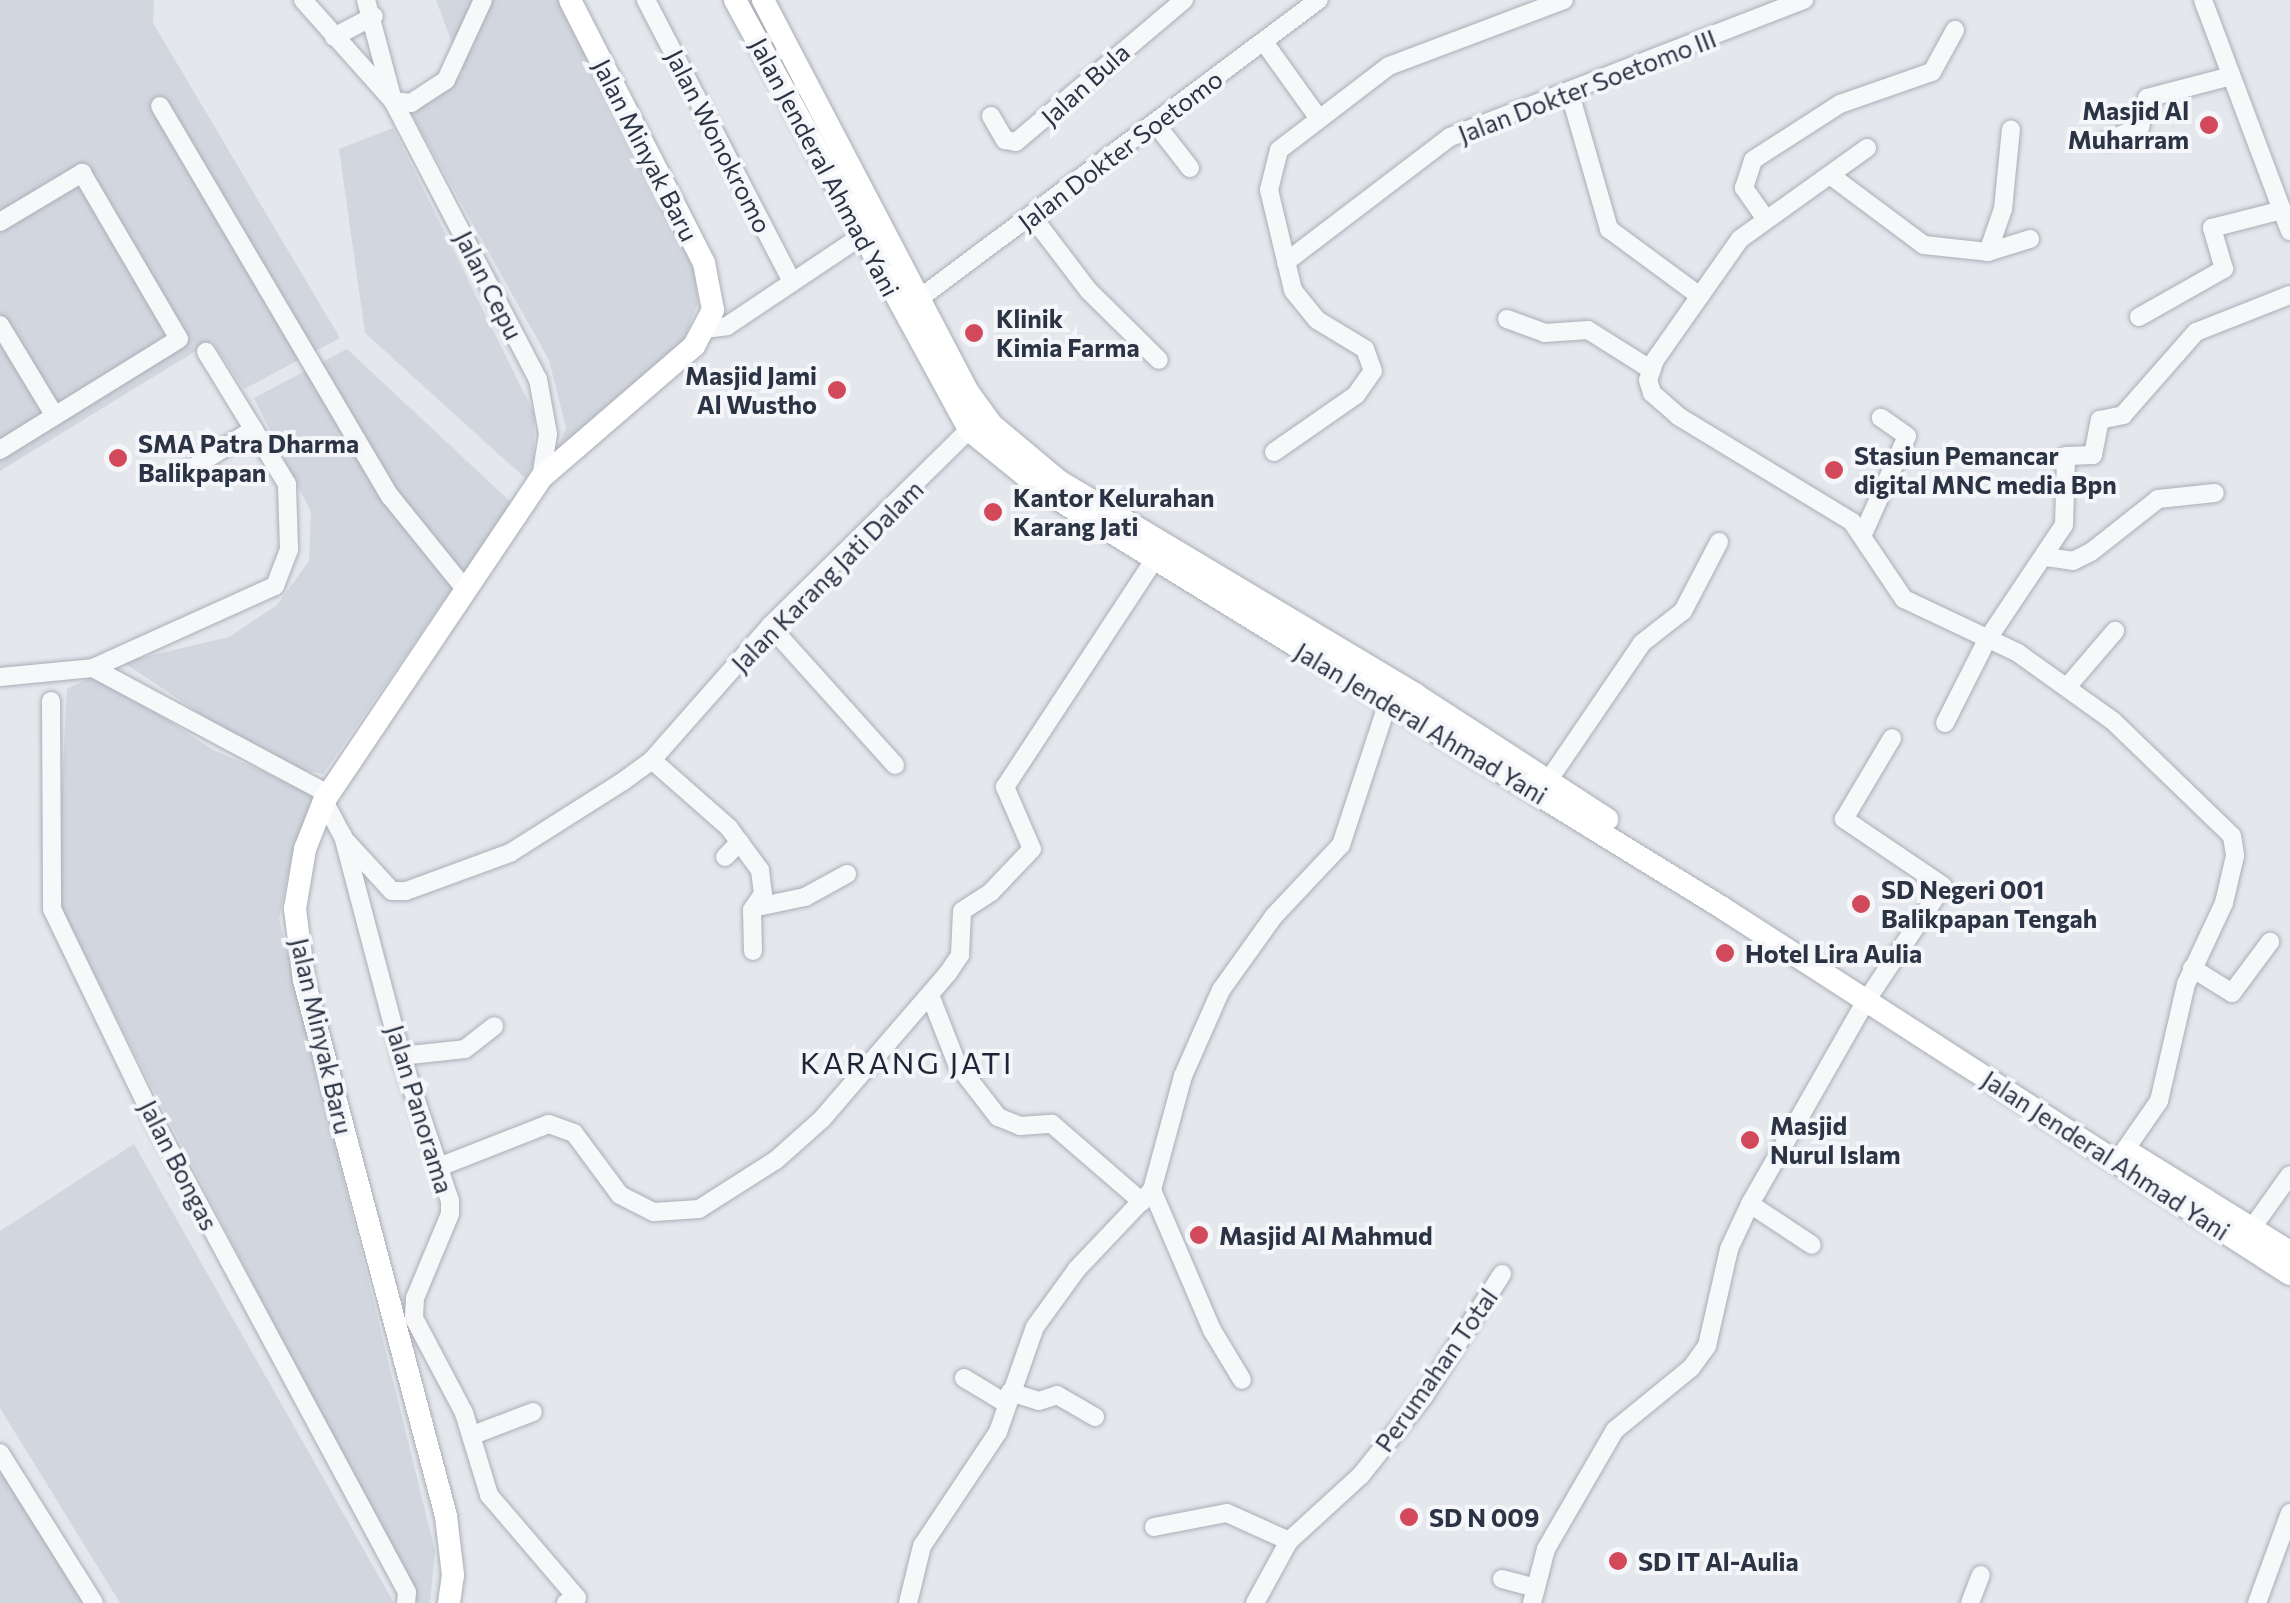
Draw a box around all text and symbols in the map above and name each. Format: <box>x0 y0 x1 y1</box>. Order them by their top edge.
street label: Jalan Dokter Soetomo III <box>1454 23 1720 149</box>
street label: Jalan Jenderal Ahmad Yani <box>744 33 906 301</box>
street label: Jalan Bula <box>1035 37 1135 131</box>
street label: Jalan Wonokromo <box>660 44 778 238</box>
street label: Jalan Minyak Baru <box>587 54 705 246</box>
street label: Jalan Dokter Soetomo <box>1012 63 1228 237</box>
place label: Masjid Al Muharram <box>2068 96 2189 155</box>
marker: Masjid Al Muharram <box>2198 114 2220 136</box>
street label: Jalan Cepu <box>449 226 529 344</box>
place label: Klinik Kimia Farma <box>996 304 1140 363</box>
marker: Klinik Kimia Farma <box>961 320 987 346</box>
place label: Masjid Jami Al Wustho <box>685 361 817 420</box>
marker: Masjid Jami Al Wustho <box>826 379 848 401</box>
place label: SMA Patra Dharma Balikpapan <box>138 429 359 488</box>
place label: Stasiun Pemancar digital MNC media Bpn <box>1854 441 2117 500</box>
marker: SMA Patra Dharma Balikpapan <box>107 447 129 469</box>
marker: Stasiun Pemancar digital MNC media Bpn <box>1823 459 1845 481</box>
street label: Jalan Karang Jati Dalam <box>725 474 929 678</box>
place label: Kantor Kelurahan Karang Jati <box>1013 483 1215 542</box>
marker: Kantor Kelurahan Karang Jati <box>982 501 1004 523</box>
street label: Jalan Jenderal Ahmad Yani <box>1290 636 1552 810</box>
place label: SD Negeri 001 Balikpapan Tengah <box>1881 875 2097 934</box>
marker: SD Negeri 001 Balikpapan Tengah <box>1850 893 1872 915</box>
street label: Jalan Minyak Baru <box>285 935 359 1137</box>
place label: Hotel Lira Aulia <box>1745 938 1922 968</box>
marker: Hotel Lira Aulia <box>1714 942 1736 964</box>
street label: Jalan Panorama <box>380 1021 460 1197</box>
district label: KARANG JATI <box>800 1044 1014 1080</box>
street label: Jalan Jenderal Ahmad Yani <box>1977 1064 2235 1246</box>
street label: Jalan Bongas <box>133 1095 225 1235</box>
place label: Masjid Nurul Islam <box>1770 1111 1900 1170</box>
marker: Masjid Nurul Islam <box>1739 1129 1761 1151</box>
place label: Masjid Al Mahmud <box>1219 1220 1433 1250</box>
marker: Masjid Al Mahmud <box>1188 1224 1210 1246</box>
street label: Perumahan Total <box>1369 1283 1503 1457</box>
place label: SD N 009 <box>1429 1502 1539 1532</box>
marker: SD N 009 <box>1398 1506 1420 1528</box>
place label: SD IT Al-Aulia <box>1638 1546 1799 1576</box>
marker: SD IT Al-Aulia <box>1607 1550 1629 1572</box>

